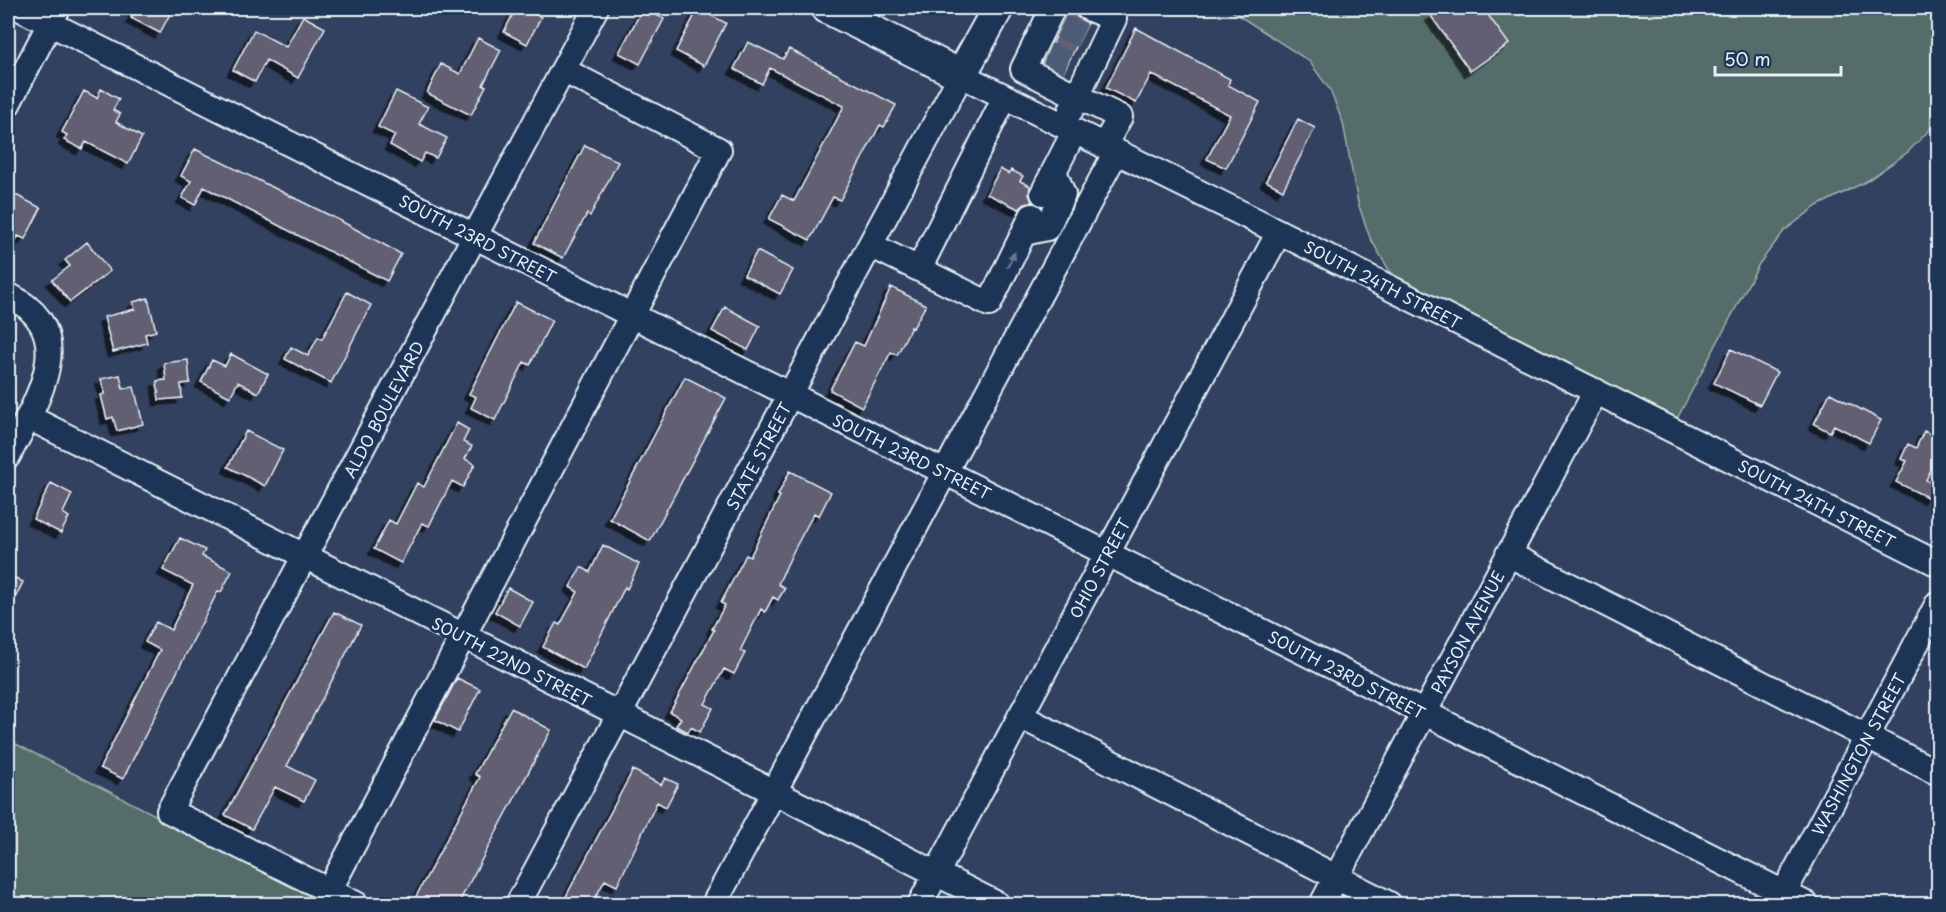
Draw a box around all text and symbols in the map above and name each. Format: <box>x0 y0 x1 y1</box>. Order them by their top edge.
scale bar <box>1715 39 1841 77</box>
text: 50 m <box>1724 45 1771 72</box>
street label: SOUTH 23RD STREET <box>395 188 561 288</box>
street label: SOUTH 24TH STREET <box>1300 234 1466 334</box>
one-way arrow <box>1006 251 1015 268</box>
street label: ALDO BOULEVARD <box>337 336 429 482</box>
street label: STATE STREET <box>719 398 797 514</box>
street label: SOUTH 23RD STREET <box>829 407 995 505</box>
street label: SOUTH 24TH STREET <box>1734 453 1900 553</box>
street label: OHIO STREET <box>1062 514 1136 622</box>
street label: PAYSON AVENUE <box>1424 566 1510 698</box>
street label: SOUTH 22ND STREET <box>428 610 596 712</box>
street label: SOUTH 23RD STREET <box>1264 624 1430 724</box>
street label: WASHINGTON STREET <box>1805 668 1911 839</box>

